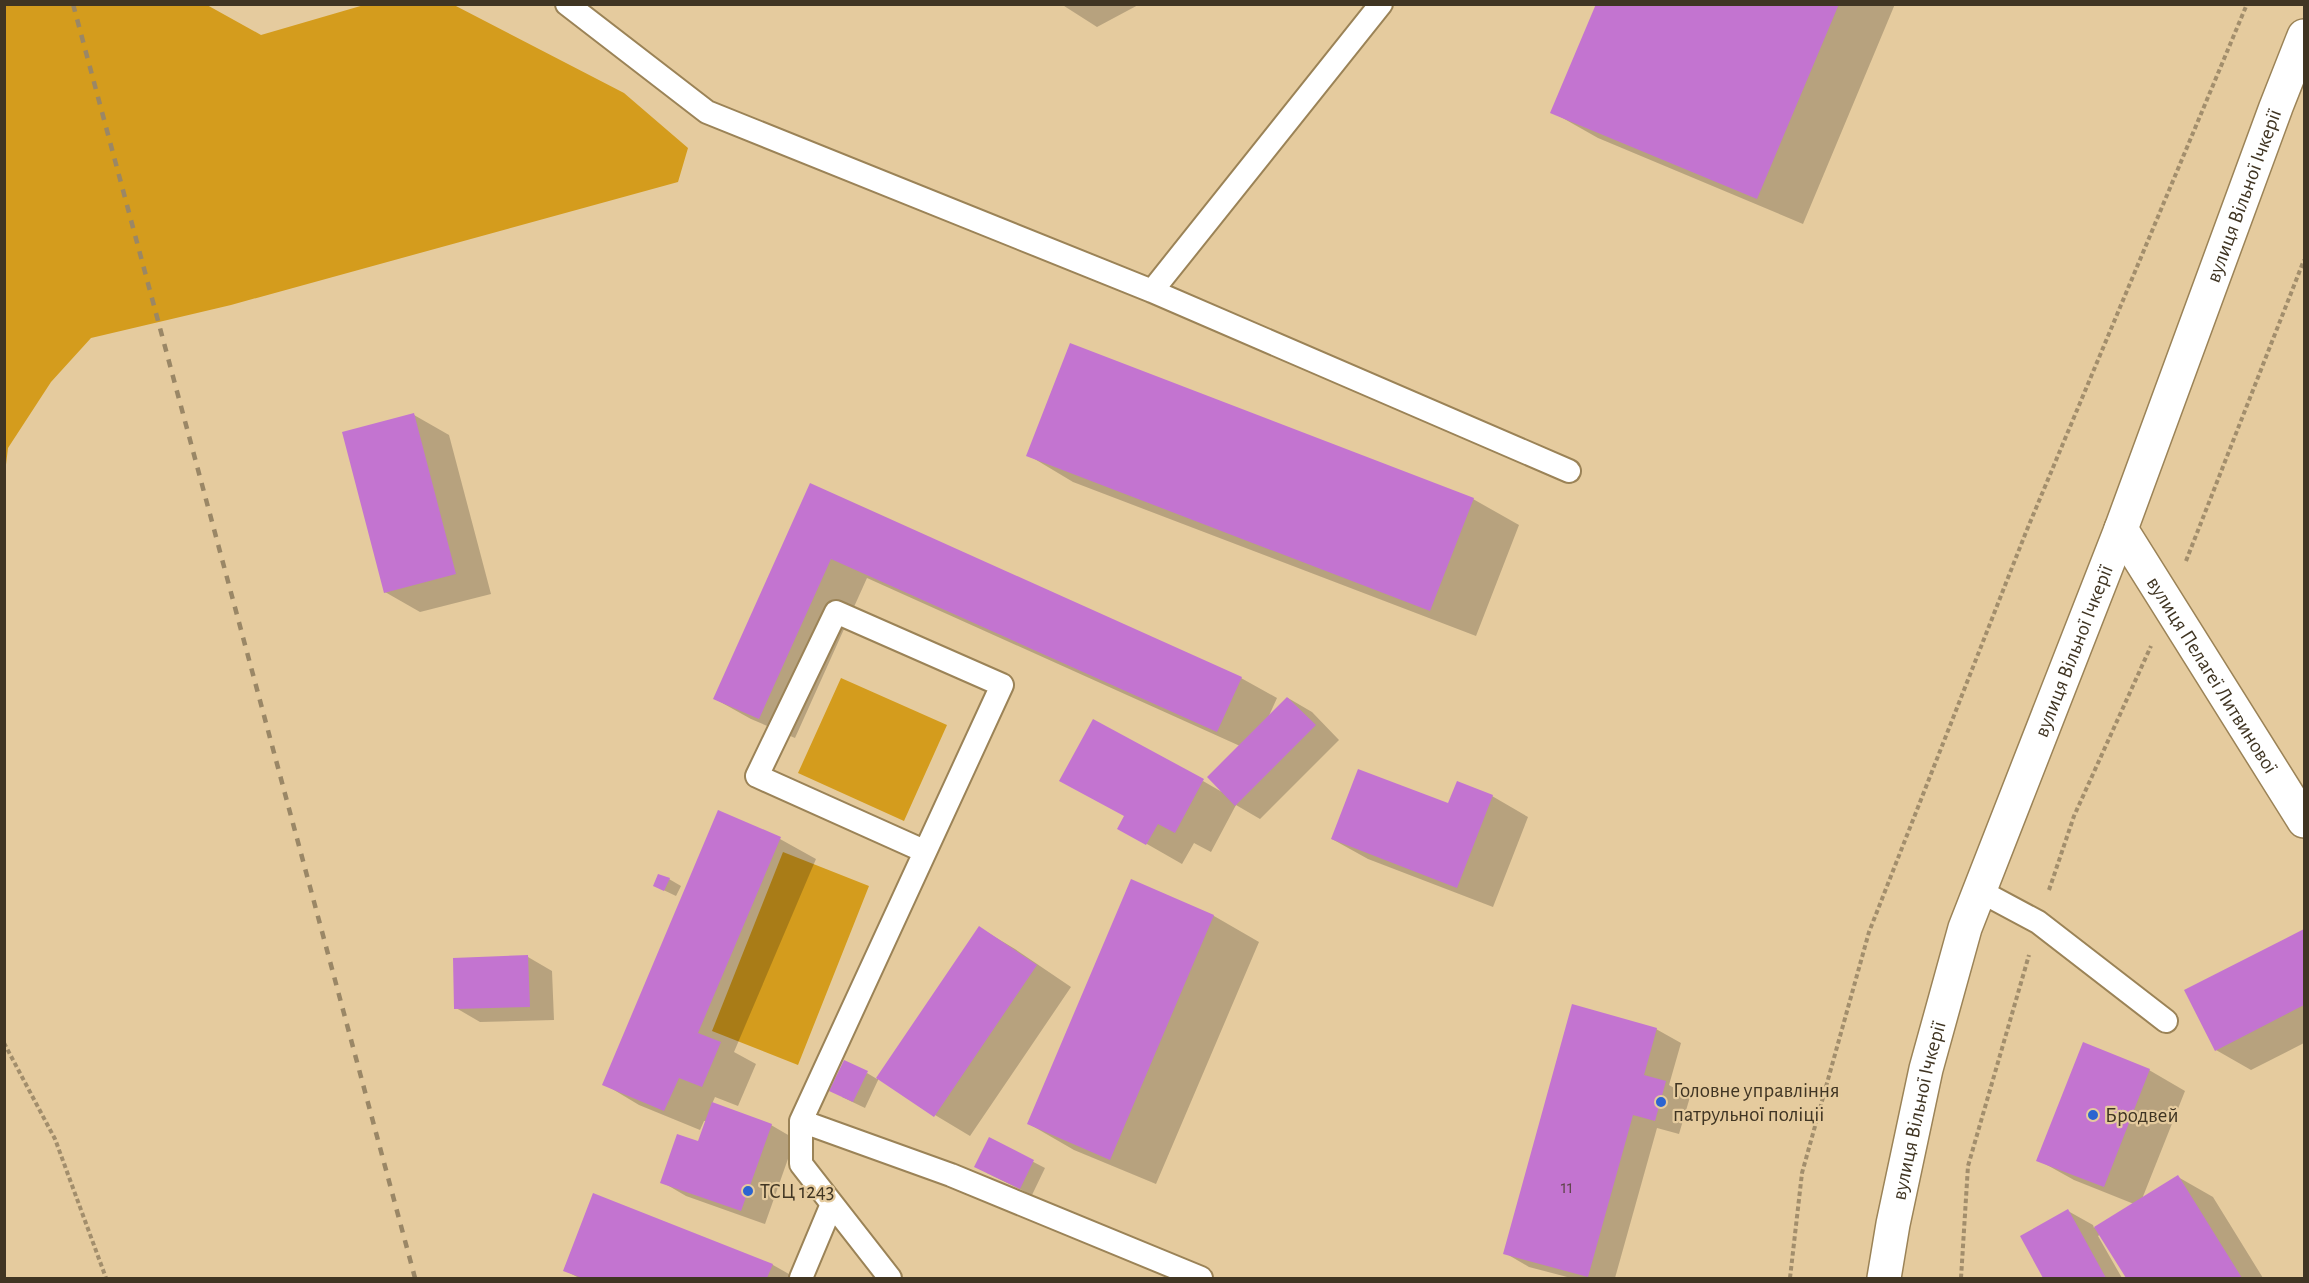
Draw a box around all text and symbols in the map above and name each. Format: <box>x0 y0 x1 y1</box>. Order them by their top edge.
street label: вулиця Вільної Ічкерії <box>2202 106 2285 285</box>
street label: вулиця Вільної Ічкерії <box>2030 562 2116 740</box>
street label: вулиця Пелагеї Литвинової <box>2143 573 2282 777</box>
street label: вулиця Вільної Ічкерії <box>1888 1019 1949 1202</box>
place label: Головне управління патрульної поліціі <box>1673 1080 1840 1125</box>
marker: Головне управління патрульної поліціі <box>1654 1095 1668 1109</box>
place label: Бродвей <box>2105 1105 2179 1126</box>
marker: Бродвей <box>2086 1108 2100 1122</box>
house number: 11 <box>1561 1179 1573 1197</box>
place label: ТСЦ 1243 <box>760 1181 835 1202</box>
marker: ТСЦ 1243 <box>741 1184 755 1198</box>

